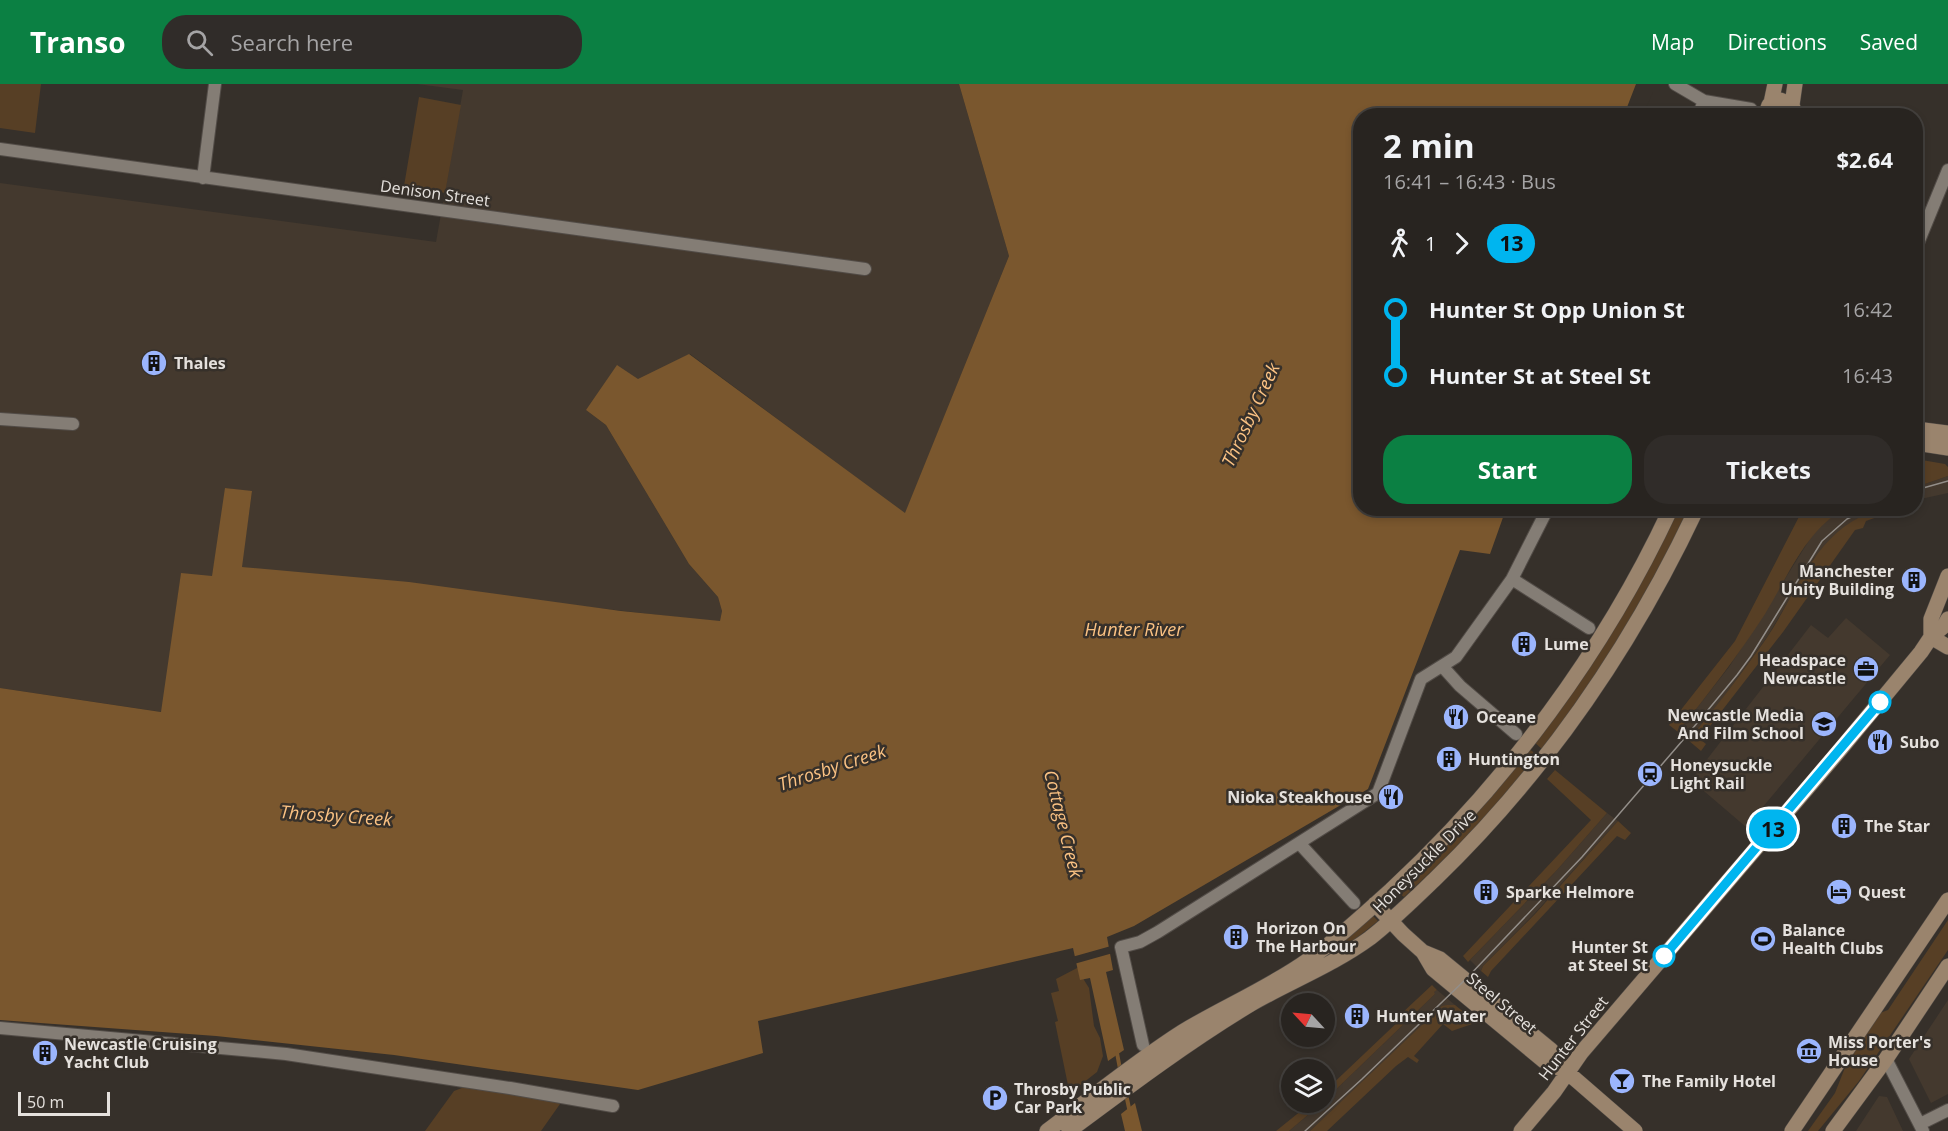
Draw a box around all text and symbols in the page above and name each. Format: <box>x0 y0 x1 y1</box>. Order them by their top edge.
search box <box>162 15 582 69</box>
text: Transo <box>30 23 126 61</box>
icon: search <box>183 26 216 59</box>
text: Search here <box>231 27 353 57</box>
text: Map <box>1651 28 1694 56</box>
text: Directions <box>1727 28 1827 56</box>
text: Saved <box>1860 28 1918 56</box>
text: 2 min <box>1383 123 1475 168</box>
text: $2.64 <box>1836 144 1893 174</box>
text: 16:41 – 16:43 · Bus <box>1383 168 1556 195</box>
street label: Denison Street <box>379 174 491 212</box>
icon: walk <box>1383 227 1416 260</box>
icon: forward <box>1445 227 1478 260</box>
text: 13 <box>1499 229 1523 257</box>
text: 1 <box>1425 230 1436 257</box>
text: Hunter St Opp Union St <box>1429 294 1685 324</box>
text: 16:42 <box>1842 296 1893 323</box>
building icon: Thales <box>139 348 169 378</box>
place label: Thales <box>174 352 226 374</box>
water label: Throsby Creek <box>1216 358 1285 470</box>
text: Hunter St at Steel St <box>1429 360 1651 390</box>
text: 16:43 <box>1842 362 1893 389</box>
button: Start <box>1383 435 1632 504</box>
button: Tickets <box>1644 435 1893 504</box>
place label: Manchester Unity Building <box>1781 560 1894 600</box>
building icon: Manchester Unity Building <box>1899 565 1929 595</box>
water label: Hunter River <box>1085 617 1184 641</box>
building icon: Lume <box>1509 629 1539 659</box>
place label: Lume <box>1544 633 1589 655</box>
place label: Headspace Newcastle <box>1759 649 1846 689</box>
office icon: Headspace Newcastle <box>1851 654 1881 684</box>
unlabelled marker <box>1869 691 1891 713</box>
restaurant icon: Oceane <box>1441 702 1471 732</box>
place label: Newcastle Media And Film School <box>1667 704 1804 744</box>
place label: Oceane <box>1476 706 1536 728</box>
school or university icon: Newcastle Media And Film School <box>1809 709 1839 739</box>
restaurant icon: Subo <box>1865 727 1895 757</box>
place label: Subo <box>1900 731 1939 753</box>
water label: Throsby Creek <box>775 738 890 796</box>
building icon: Huntington <box>1434 744 1464 774</box>
place label: Huntington <box>1468 748 1560 770</box>
place label: Honeysuckle Light Rail <box>1670 754 1772 794</box>
station icon: Honeysuckle Light Rail <box>1635 759 1665 789</box>
water label: Cottage Creek <box>1039 767 1089 881</box>
restaurant icon: Nioka Steakhouse <box>1376 782 1406 812</box>
place label: Nioka Steakhouse <box>1227 786 1372 808</box>
water label: Throsby Creek <box>279 799 394 831</box>
street label: Honeysuckle Drive <box>1367 804 1481 918</box>
line badge: 13 <box>1746 810 1800 848</box>
building icon: The Star <box>1829 811 1859 841</box>
text: 13 <box>1761 815 1785 843</box>
place label: The Star <box>1864 815 1930 837</box>
building icon: Sparke Helmore <box>1471 877 1501 907</box>
hotel icon: Quest <box>1824 877 1854 907</box>
place label: Sparke Helmore <box>1506 881 1634 903</box>
place label: Quest <box>1858 881 1906 903</box>
place label: Horizon On The Harbour <box>1256 917 1356 957</box>
place label: Balance Health Clubs <box>1782 919 1884 959</box>
building icon: Horizon On The Harbour <box>1221 922 1251 952</box>
sports icon: Balance Health Clubs <box>1748 924 1778 954</box>
place label: Hunter St at Steel St <box>1568 936 1648 976</box>
marker: Hunter St at Steel St <box>1653 945 1675 967</box>
street label: Steel Street <box>1462 967 1542 1039</box>
street label: Hunter Street <box>1533 991 1613 1085</box>
north arrow <box>1281 993 1335 1047</box>
map controls <box>1281 993 1335 1113</box>
building icon: Hunter Water <box>1342 1001 1372 1031</box>
place label: Hunter Water <box>1376 1005 1486 1027</box>
place label: Miss Porter's House <box>1828 1031 1931 1071</box>
place label: Newcastle Cruising Yacht Club <box>64 1033 217 1073</box>
museum icon: Miss Porter's House <box>1794 1036 1824 1066</box>
building icon: Newcastle Cruising Yacht Club <box>30 1038 60 1068</box>
button: layers <box>1281 1059 1335 1113</box>
bar icon: The Family Hotel <box>1607 1066 1637 1096</box>
place label: The Family Hotel <box>1642 1070 1776 1092</box>
place label: Throsby Public Car Park <box>1014 1078 1131 1118</box>
parking icon: Throsby Public Car Park <box>980 1083 1010 1113</box>
scale bar <box>18 1089 110 1116</box>
text: 50 m <box>27 1091 64 1113</box>

